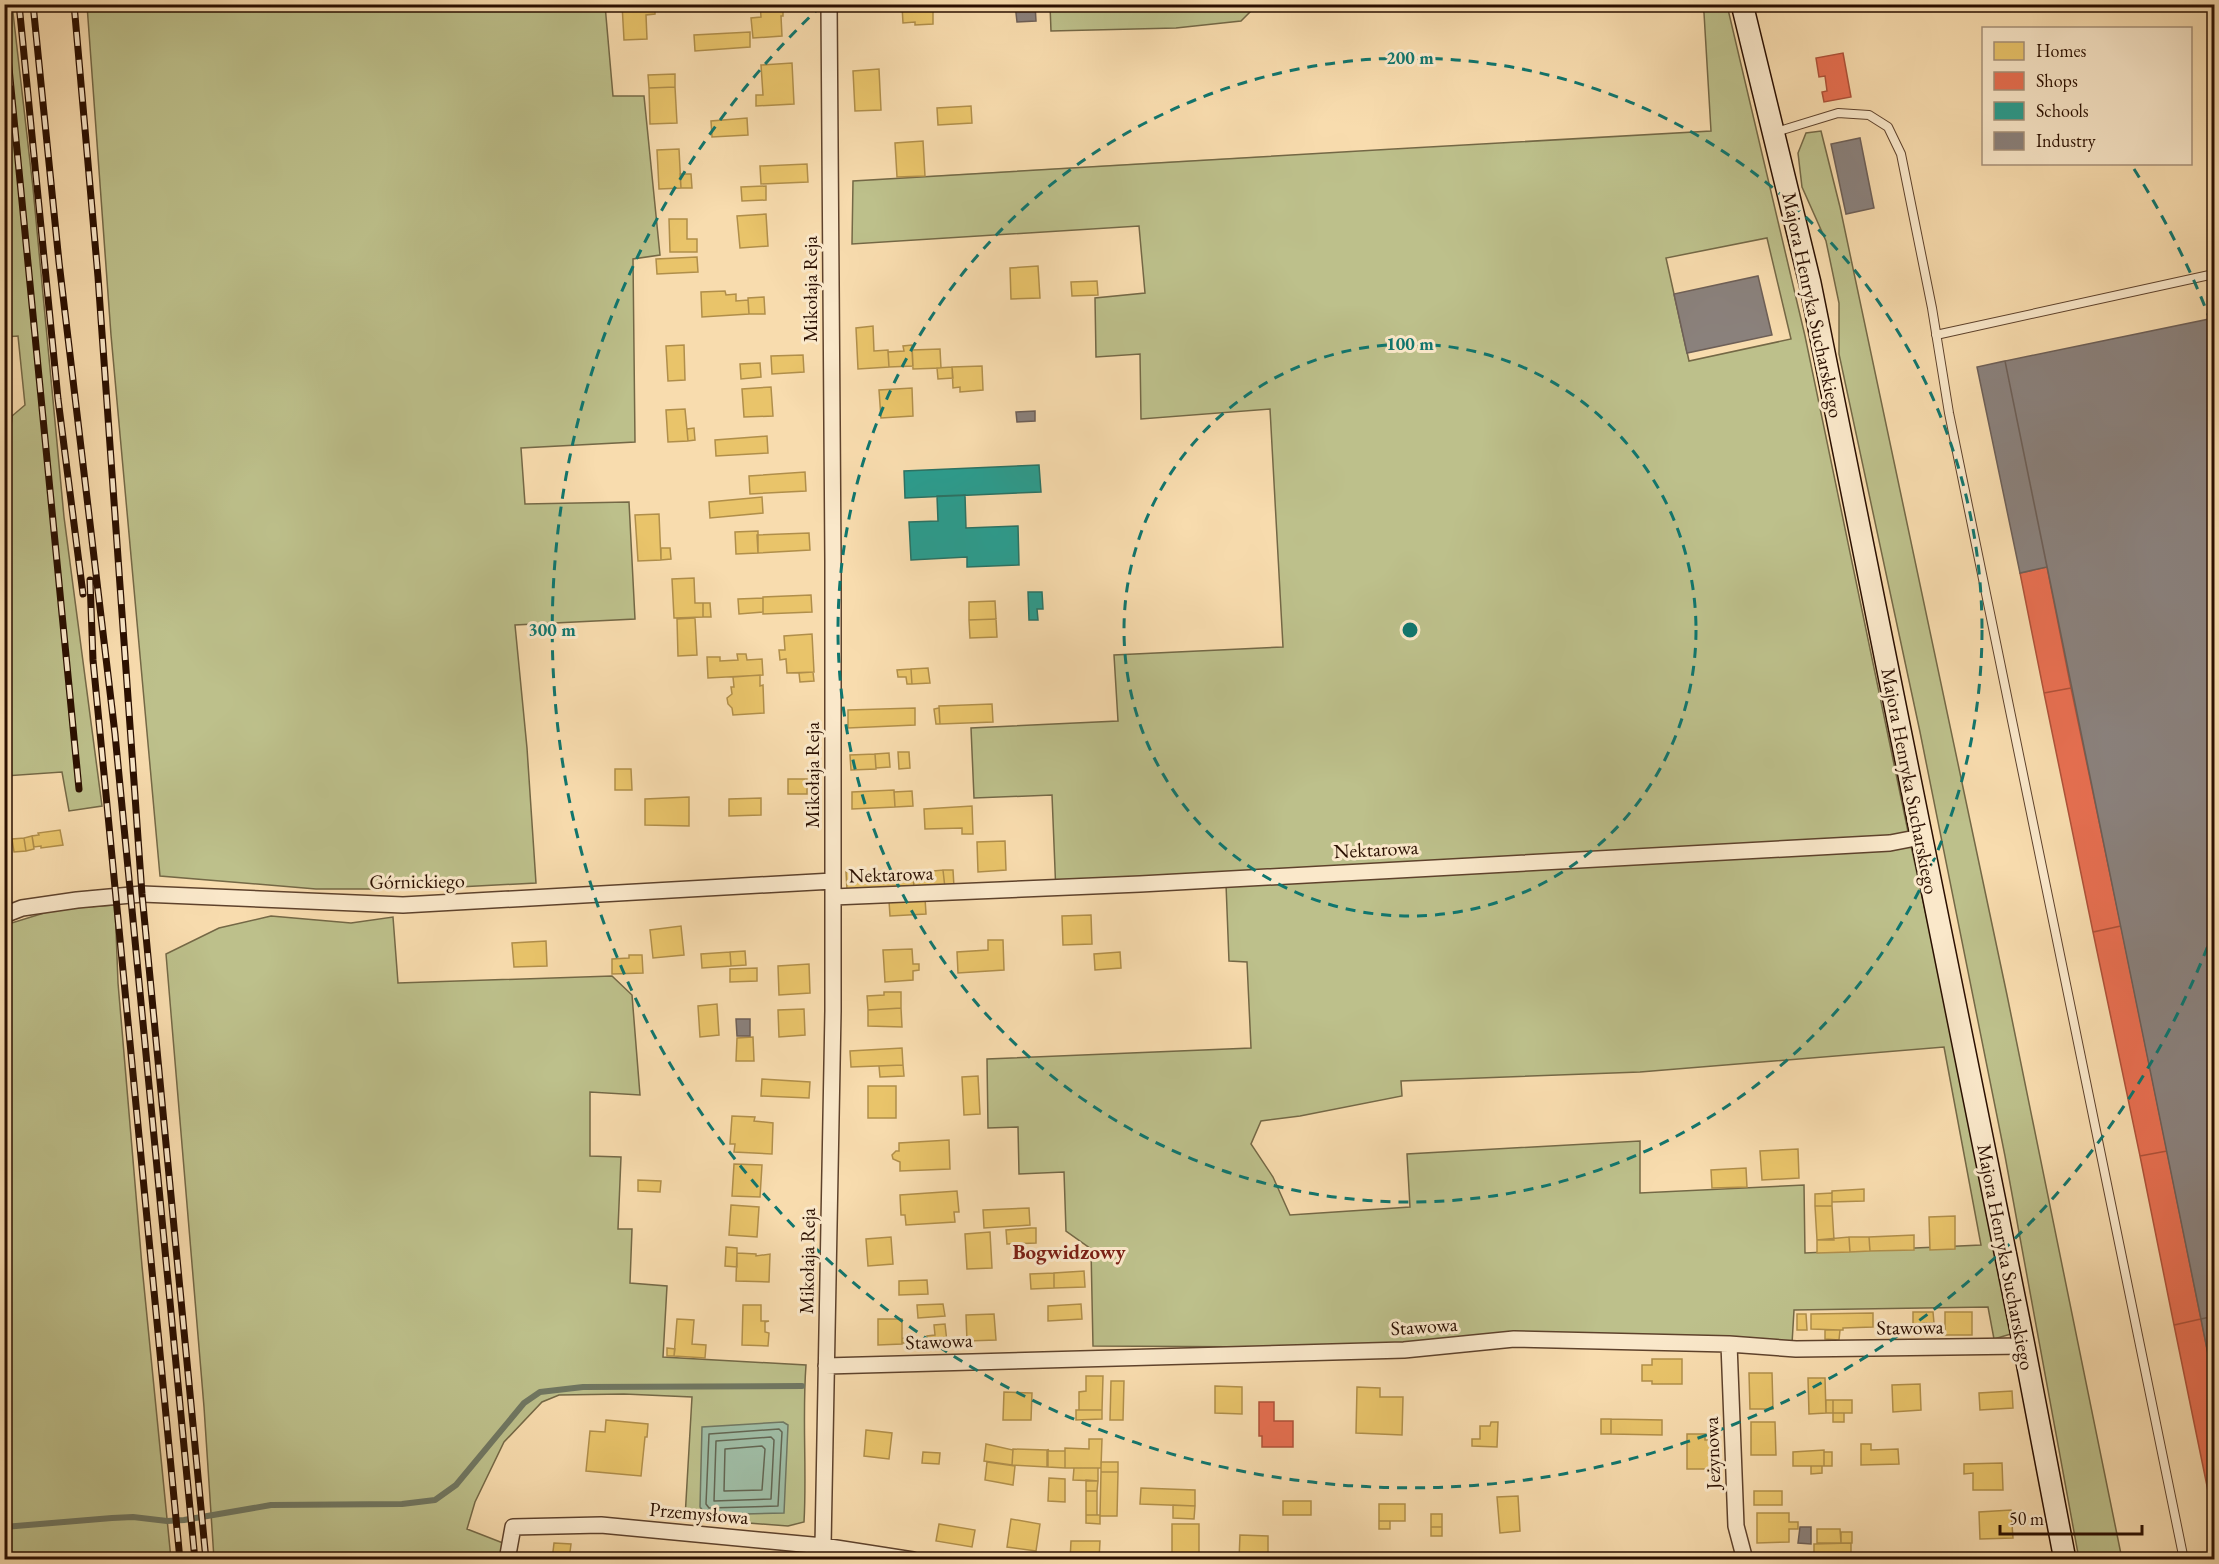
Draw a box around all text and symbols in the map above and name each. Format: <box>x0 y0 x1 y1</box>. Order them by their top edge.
legend <box>1982 27 2192 165</box>
text: Homes <box>2036 39 2087 62</box>
text: 200 m <box>1386 46 1434 69</box>
text: Shops <box>2036 69 2078 92</box>
text: Schools <box>2036 99 2089 122</box>
text: Industry <box>2036 129 2096 152</box>
street label: Majora Henryka Sucharskiego <box>1776 190 1850 420</box>
street label: Mikołaja Reja <box>797 236 823 342</box>
text: 100 m <box>1386 332 1434 355</box>
text: 300 m <box>528 618 576 641</box>
centre of rings <box>1400 620 1420 640</box>
street label: Majora Henryka Sucharskiego <box>1875 666 1945 896</box>
street label: Mikołaja Reja <box>799 722 825 828</box>
street label: Nektarowa <box>1333 834 1419 864</box>
street label: Nektarowa <box>848 860 934 888</box>
street label: Górnickiego <box>369 867 465 895</box>
street label: Majora Henryka Sucharskiego <box>1971 1142 2041 1372</box>
street label: Mikołaja Reja <box>793 1208 821 1314</box>
district label: Bogwidzowy <box>1012 1238 1126 1265</box>
street label: Stawowa <box>1390 1311 1459 1341</box>
street label: Stawowa <box>1876 1313 1944 1341</box>
street label: Stawowa <box>905 1327 973 1355</box>
street label: Jeżynowa <box>1698 1416 1726 1492</box>
street label: Przemysłowa <box>648 1496 750 1530</box>
scale bar <box>2000 1498 2142 1536</box>
text: 50 m <box>2009 1507 2044 1530</box>

